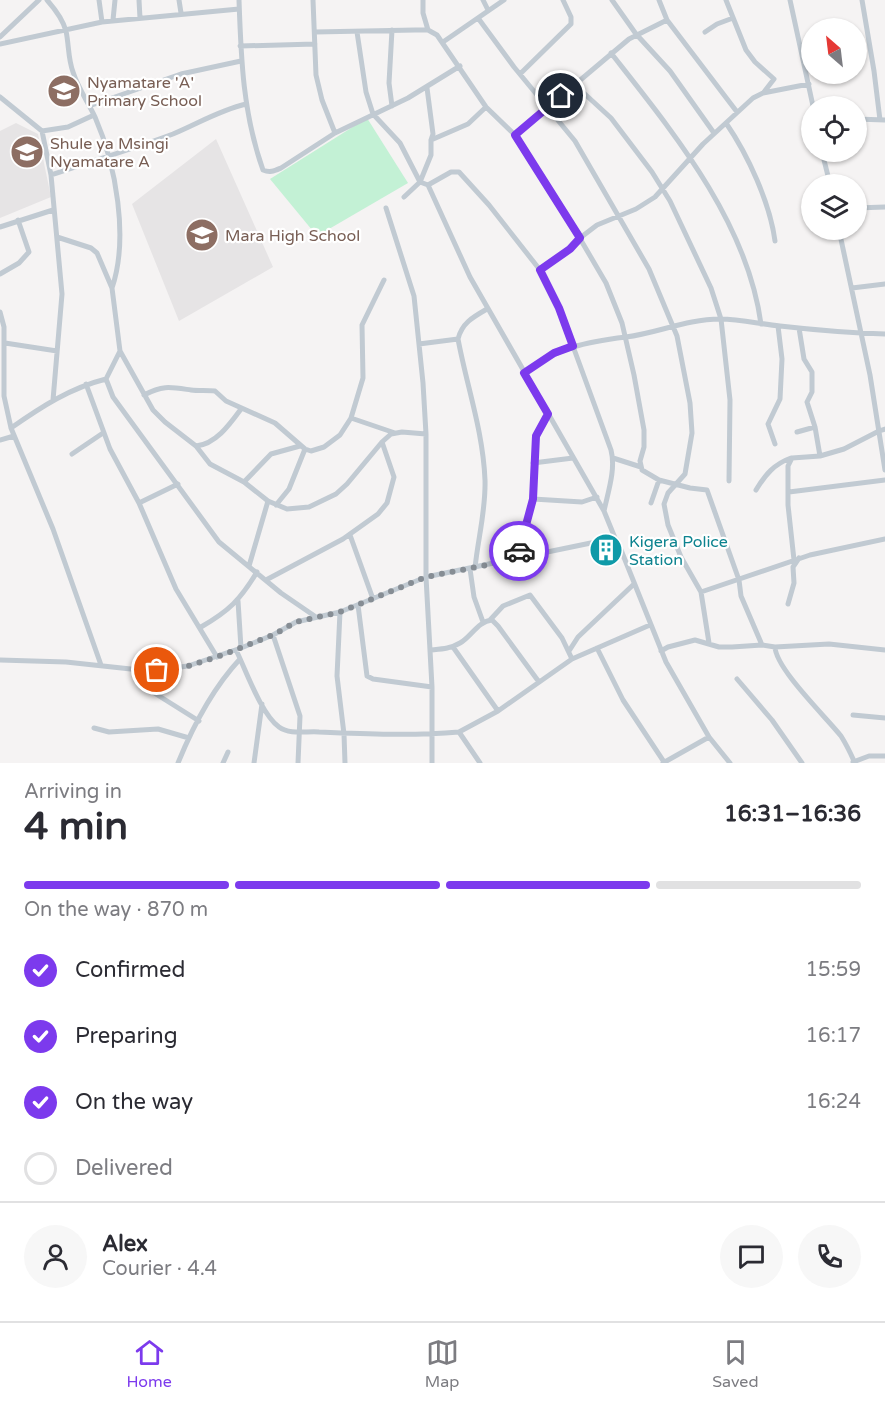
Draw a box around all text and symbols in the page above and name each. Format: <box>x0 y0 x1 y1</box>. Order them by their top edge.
north arrow <box>801 18 867 84</box>
map controls <box>801 18 867 240</box>
pin <box>535 70 586 121</box>
school or university icon: Nyamatare 'A' Primary School <box>46 73 82 109</box>
place label: Nyamatare 'A' Primary School <box>87 73 202 111</box>
icon: home <box>544 79 577 112</box>
button: locate <box>801 96 867 162</box>
school or university icon: Shule ya Msingi Nyamatare A <box>9 134 45 170</box>
place label: Shule ya Msingi Nyamatare A <box>50 134 169 172</box>
button: layers <box>801 174 867 240</box>
school or university icon: Mara High School <box>184 217 220 253</box>
place label: Mara High School <box>225 226 360 246</box>
courier <box>489 521 549 581</box>
building icon: Kigera Police Station <box>588 532 624 568</box>
place label: Kigera Police Station <box>629 532 728 570</box>
icon: car <box>503 535 536 568</box>
pin <box>131 644 182 695</box>
icon: bag <box>140 653 173 686</box>
text: Arriving in <box>24 780 122 804</box>
text: 16:31–16:36 <box>724 801 861 827</box>
text: 4 min <box>24 803 128 850</box>
text: On the way · 870 m <box>24 898 208 922</box>
icon: check <box>24 954 57 987</box>
text: Confirmed <box>75 957 185 983</box>
text: 15:59 <box>806 958 861 982</box>
icon: check <box>24 1020 57 1053</box>
text: Preparing <box>75 1023 178 1049</box>
text: 16:17 <box>806 1024 861 1048</box>
icon: check <box>24 1086 57 1119</box>
text: On the way <box>75 1089 193 1115</box>
text: 16:24 <box>806 1090 861 1114</box>
text: Delivered <box>75 1155 173 1181</box>
button: person <box>24 1225 87 1288</box>
button: chat <box>720 1225 783 1288</box>
button: phone <box>798 1225 861 1288</box>
text: Alex <box>102 1231 148 1257</box>
text: Courier · 4.4 <box>102 1257 217 1281</box>
tab: Home <box>126 1336 172 1392</box>
tab: Map <box>425 1336 459 1392</box>
tab: Saved <box>712 1336 758 1392</box>

